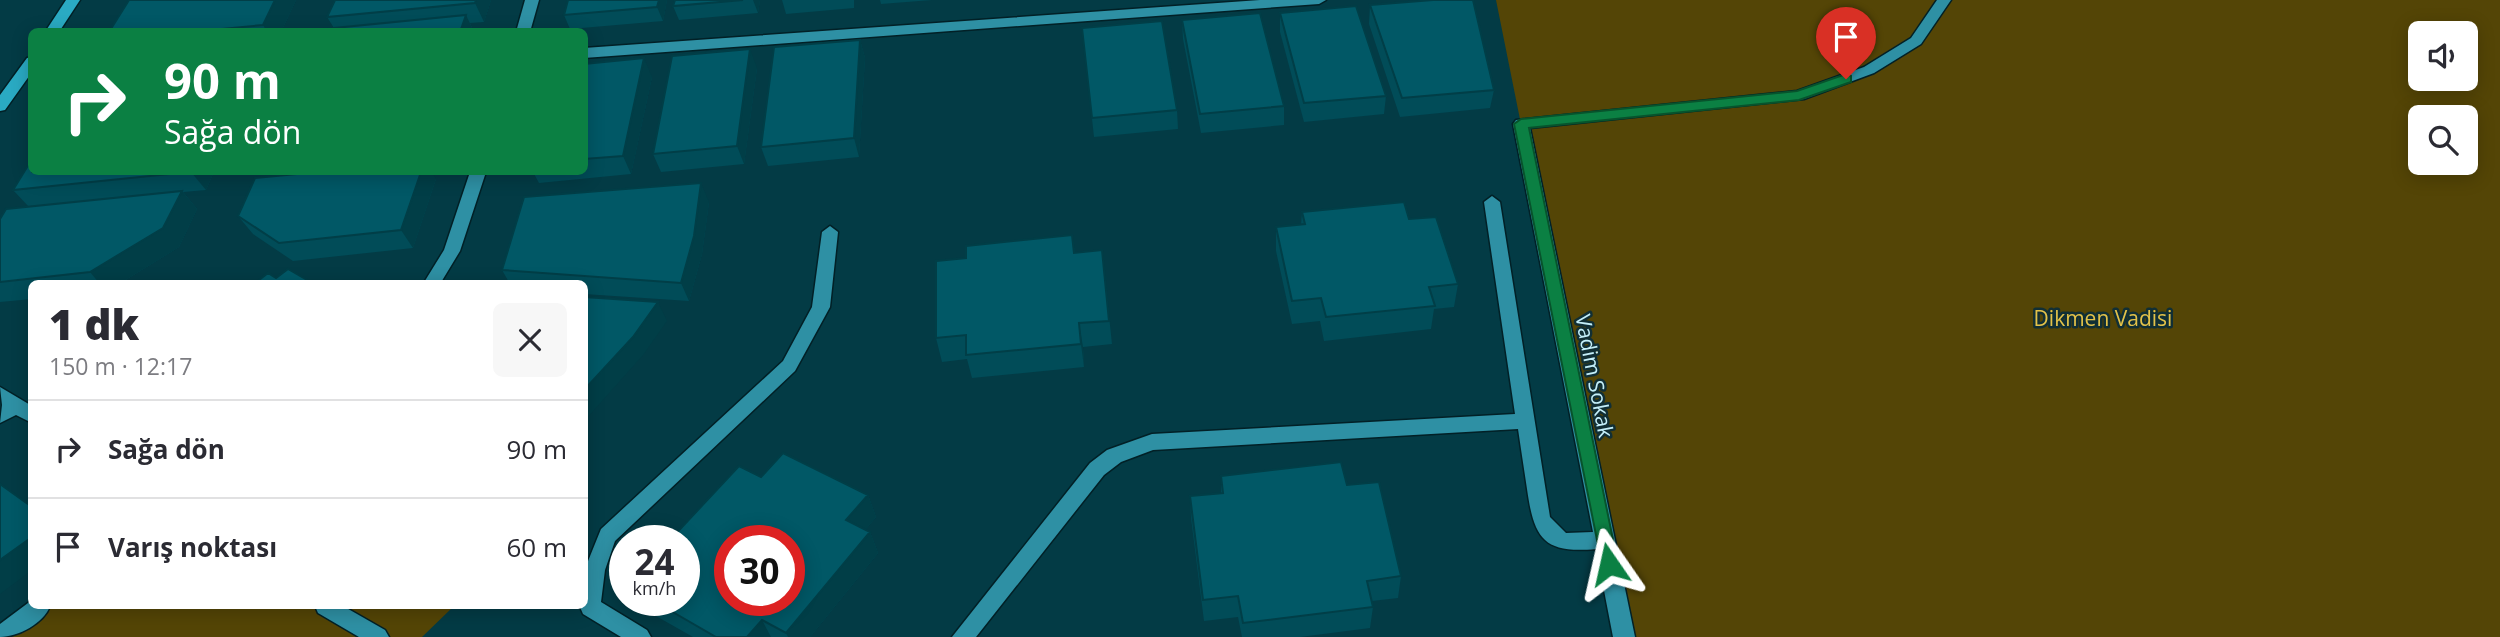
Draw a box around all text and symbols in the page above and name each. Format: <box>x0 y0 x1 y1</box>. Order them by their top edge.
pin <box>1816 7 1876 79</box>
icon: arrive <box>1827 18 1865 56</box>
map controls <box>2408 21 2478 175</box>
button: sound <box>2408 21 2478 91</box>
text: 90 m <box>164 47 281 113</box>
icon: right <box>49 56 140 147</box>
button: search <box>2408 105 2478 175</box>
text: Sağa dön <box>164 110 301 153</box>
text: 1 dk <box>49 295 139 352</box>
button: close <box>493 303 567 377</box>
park label: Dikmen Vadisi <box>2034 304 2172 332</box>
street label: Vadim Sokak <box>1569 312 1621 440</box>
text: 150 m · 12:17 <box>49 350 192 382</box>
icon: right <box>49 430 87 468</box>
text: Sağa dön <box>108 431 225 467</box>
text: 90 m <box>506 431 567 467</box>
speed limit sign: 30 <box>714 525 805 616</box>
position arrow <box>1572 527 1646 601</box>
icon: arrive <box>49 528 87 566</box>
text: Varış noktası <box>108 529 277 565</box>
text: 60 m <box>506 529 567 565</box>
text: 24 <box>634 538 675 585</box>
text: km/h <box>633 576 676 600</box>

